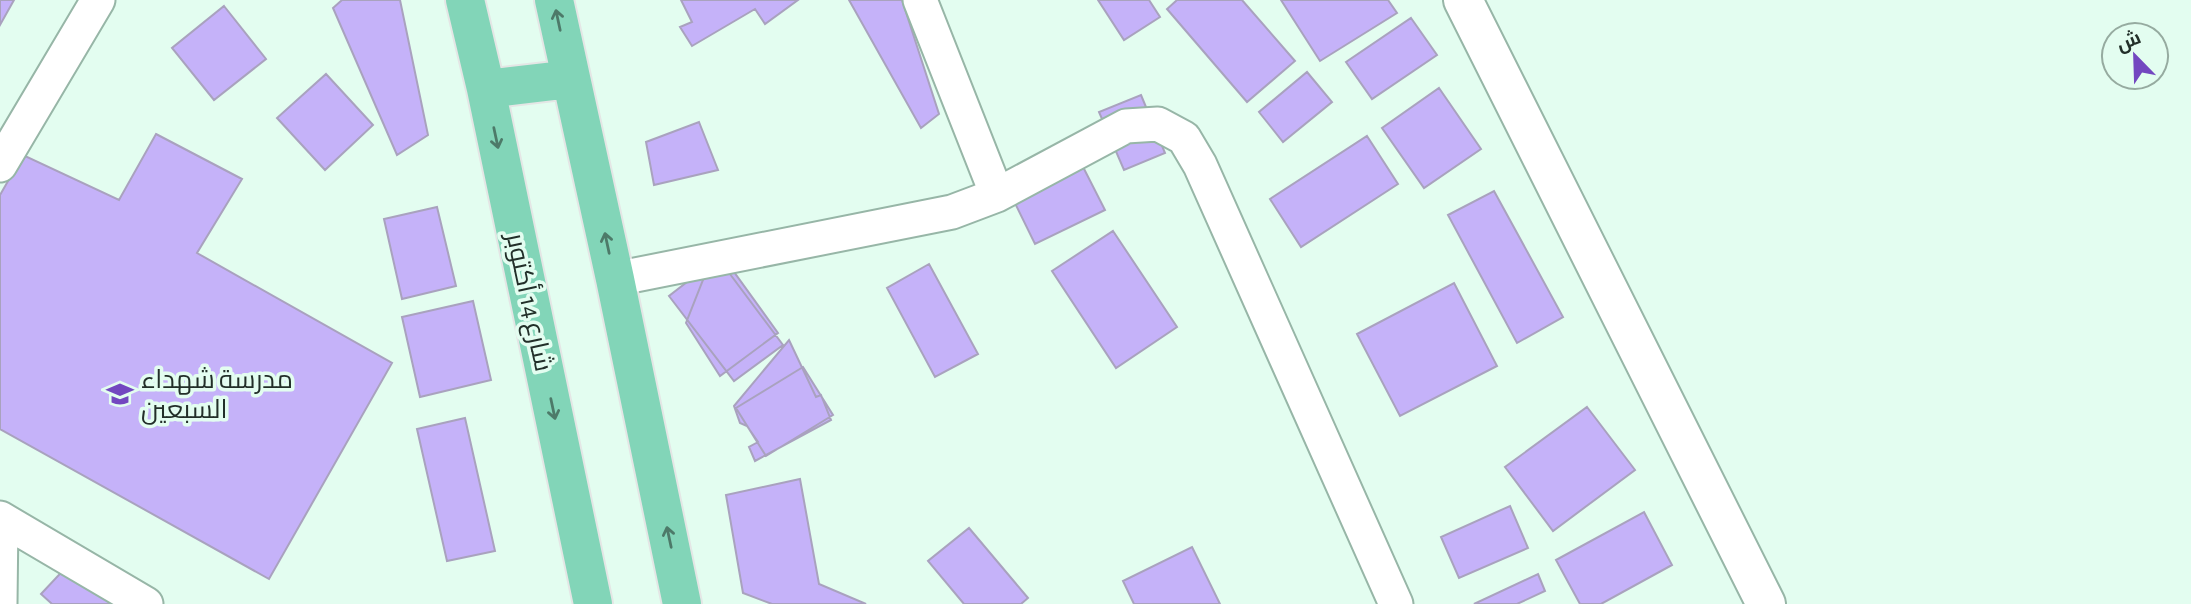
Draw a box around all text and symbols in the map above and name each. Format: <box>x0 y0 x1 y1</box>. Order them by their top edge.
one-way arrow <box>551 9 564 32</box>
north arrow <box>2100 21 2170 91</box>
text: ش <box>2114 27 2144 56</box>
one-way arrow <box>490 126 504 149</box>
street label: شارع 14 أكتوبر <box>498 228 561 375</box>
one-way arrow <box>600 232 613 254</box>
place label: مدرسة شهداء السبعين <box>141 367 293 425</box>
school or university icon: مدرسة شهداء السبعين <box>105 379 135 409</box>
one-way arrow <box>546 397 560 420</box>
one-way arrow <box>661 526 675 549</box>

